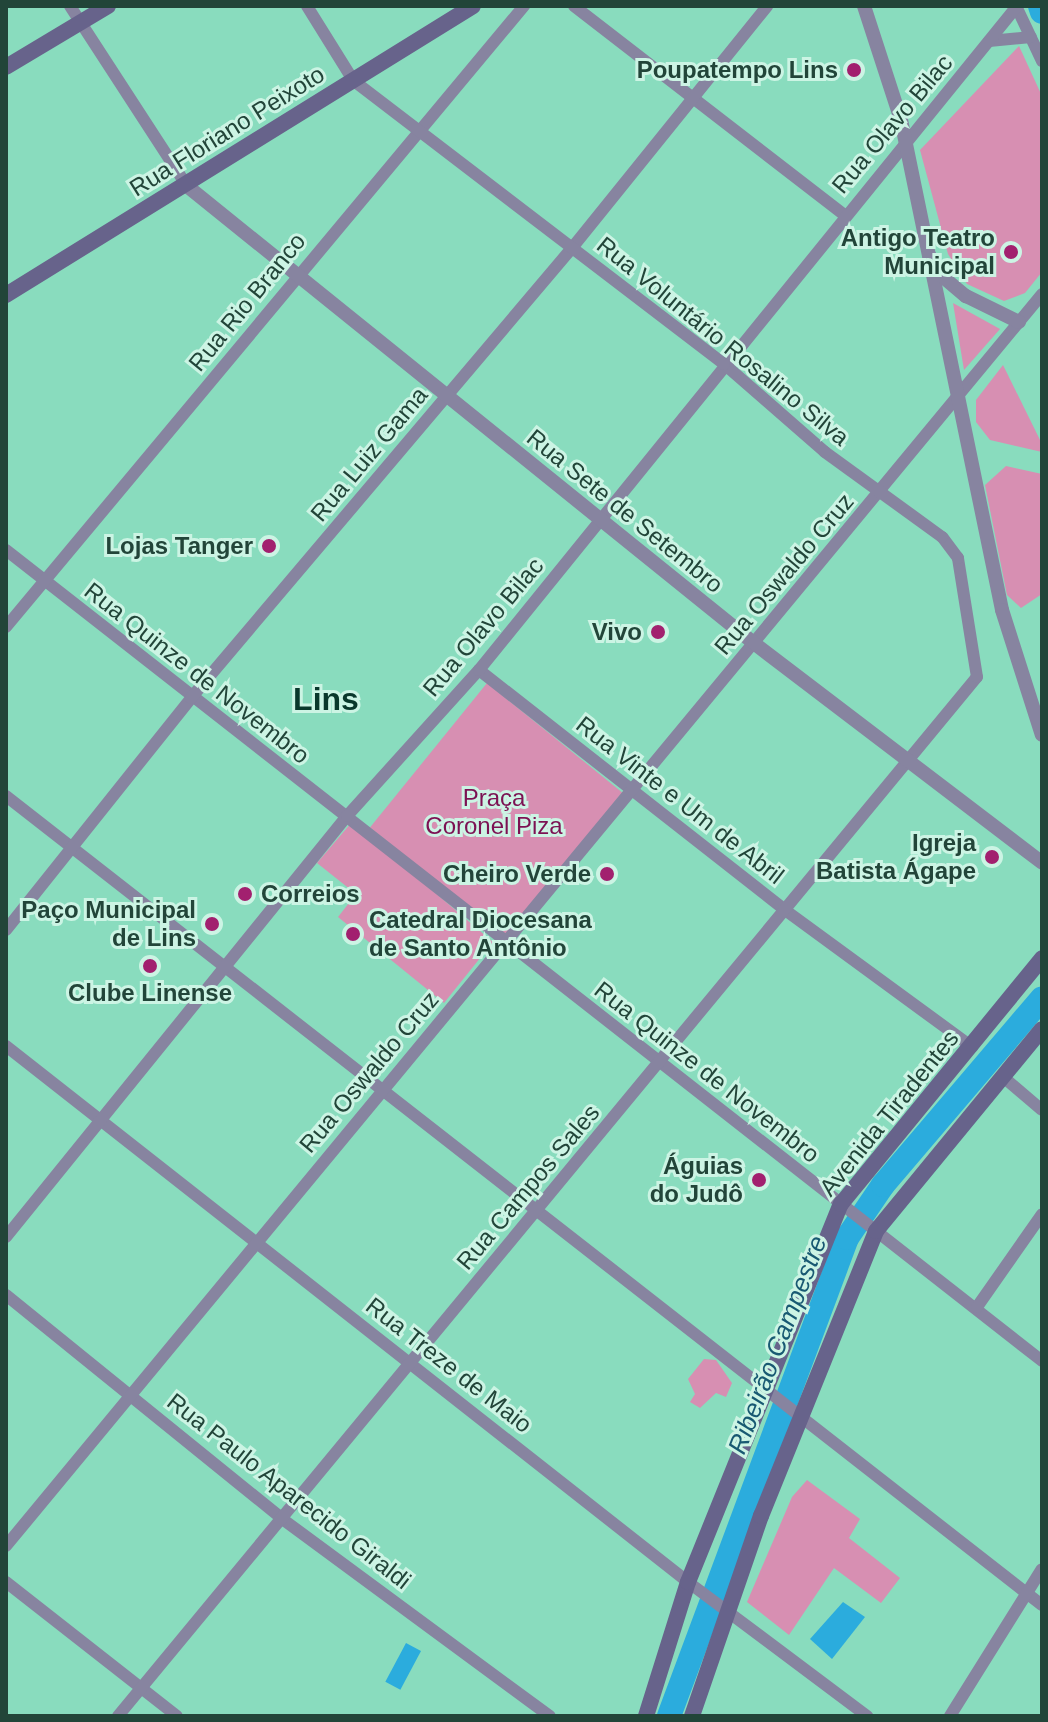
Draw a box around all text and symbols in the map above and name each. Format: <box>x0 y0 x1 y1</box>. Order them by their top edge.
street label: Rua Olavo Bilac <box>826 49 958 199</box>
place label: Poupatempo Lins <box>637 56 838 84</box>
street label: Rua Floriano Peixoto <box>124 59 330 203</box>
marker: Poupatempo Lins <box>845 61 863 79</box>
place label: Antigo Teatro Municipal <box>841 224 995 280</box>
street label: Rua Rio Branco <box>183 227 311 377</box>
street label: Rua Voluntário Rosalino Silva <box>591 230 855 452</box>
marker: Antigo Teatro Municipal <box>1002 243 1020 261</box>
street label: Rua Luiz Gama <box>304 381 434 527</box>
street label: Rua Sete de Setembro <box>521 423 729 599</box>
street label: Rua Oswaldo Cruz <box>708 488 860 660</box>
place label: Lojas Tanger <box>105 532 253 560</box>
marker: Lojas Tanger <box>260 537 278 555</box>
street label: Rua Olavo Bilac <box>417 552 549 702</box>
street label: Rua Quinze de Novembro <box>79 576 315 770</box>
place label: Vivo <box>592 618 642 646</box>
marker: Vivo <box>649 623 667 641</box>
district label: Lins <box>293 680 359 718</box>
street label: Rua Vinte e Um de Abril <box>570 710 790 890</box>
park label: Praça Coronel Piza <box>425 784 563 840</box>
place label: Igreja Batista Ágape <box>816 829 976 885</box>
marker: Igreja Batista Ágape <box>983 848 1001 866</box>
place label: Cheiro Verde <box>443 860 591 888</box>
marker: Cheiro Verde <box>598 865 616 883</box>
place label: Correios <box>261 880 360 908</box>
marker: Correios <box>236 885 254 903</box>
place label: Paço Municipal de Lins <box>21 896 196 952</box>
place label: Catedral Diocesana de Santo Antônio <box>369 906 592 962</box>
marker: Paço Municipal de Lins <box>203 915 221 933</box>
marker: Catedral Diocesana de Santo Antônio <box>344 925 362 943</box>
marker: Clube Linense <box>141 957 159 975</box>
street label: Rua Quinze de Novembro <box>589 975 825 1169</box>
place label: Clube Linense <box>68 979 232 1007</box>
street label: Rua Oswaldo Cruz <box>293 986 445 1158</box>
street label: Avenida Tiradentes <box>813 1024 965 1202</box>
street label: Rua Campos Sales <box>451 1099 605 1275</box>
place label: Águias do Judô <box>650 1152 743 1208</box>
marker: Águias do Judô <box>750 1171 768 1189</box>
water label: Ribeirão Campestre <box>722 1231 834 1459</box>
street label: Rua Treze de Maio <box>360 1291 538 1439</box>
street label: Rua Paulo Aparecido Giraldi <box>161 1386 417 1596</box>

